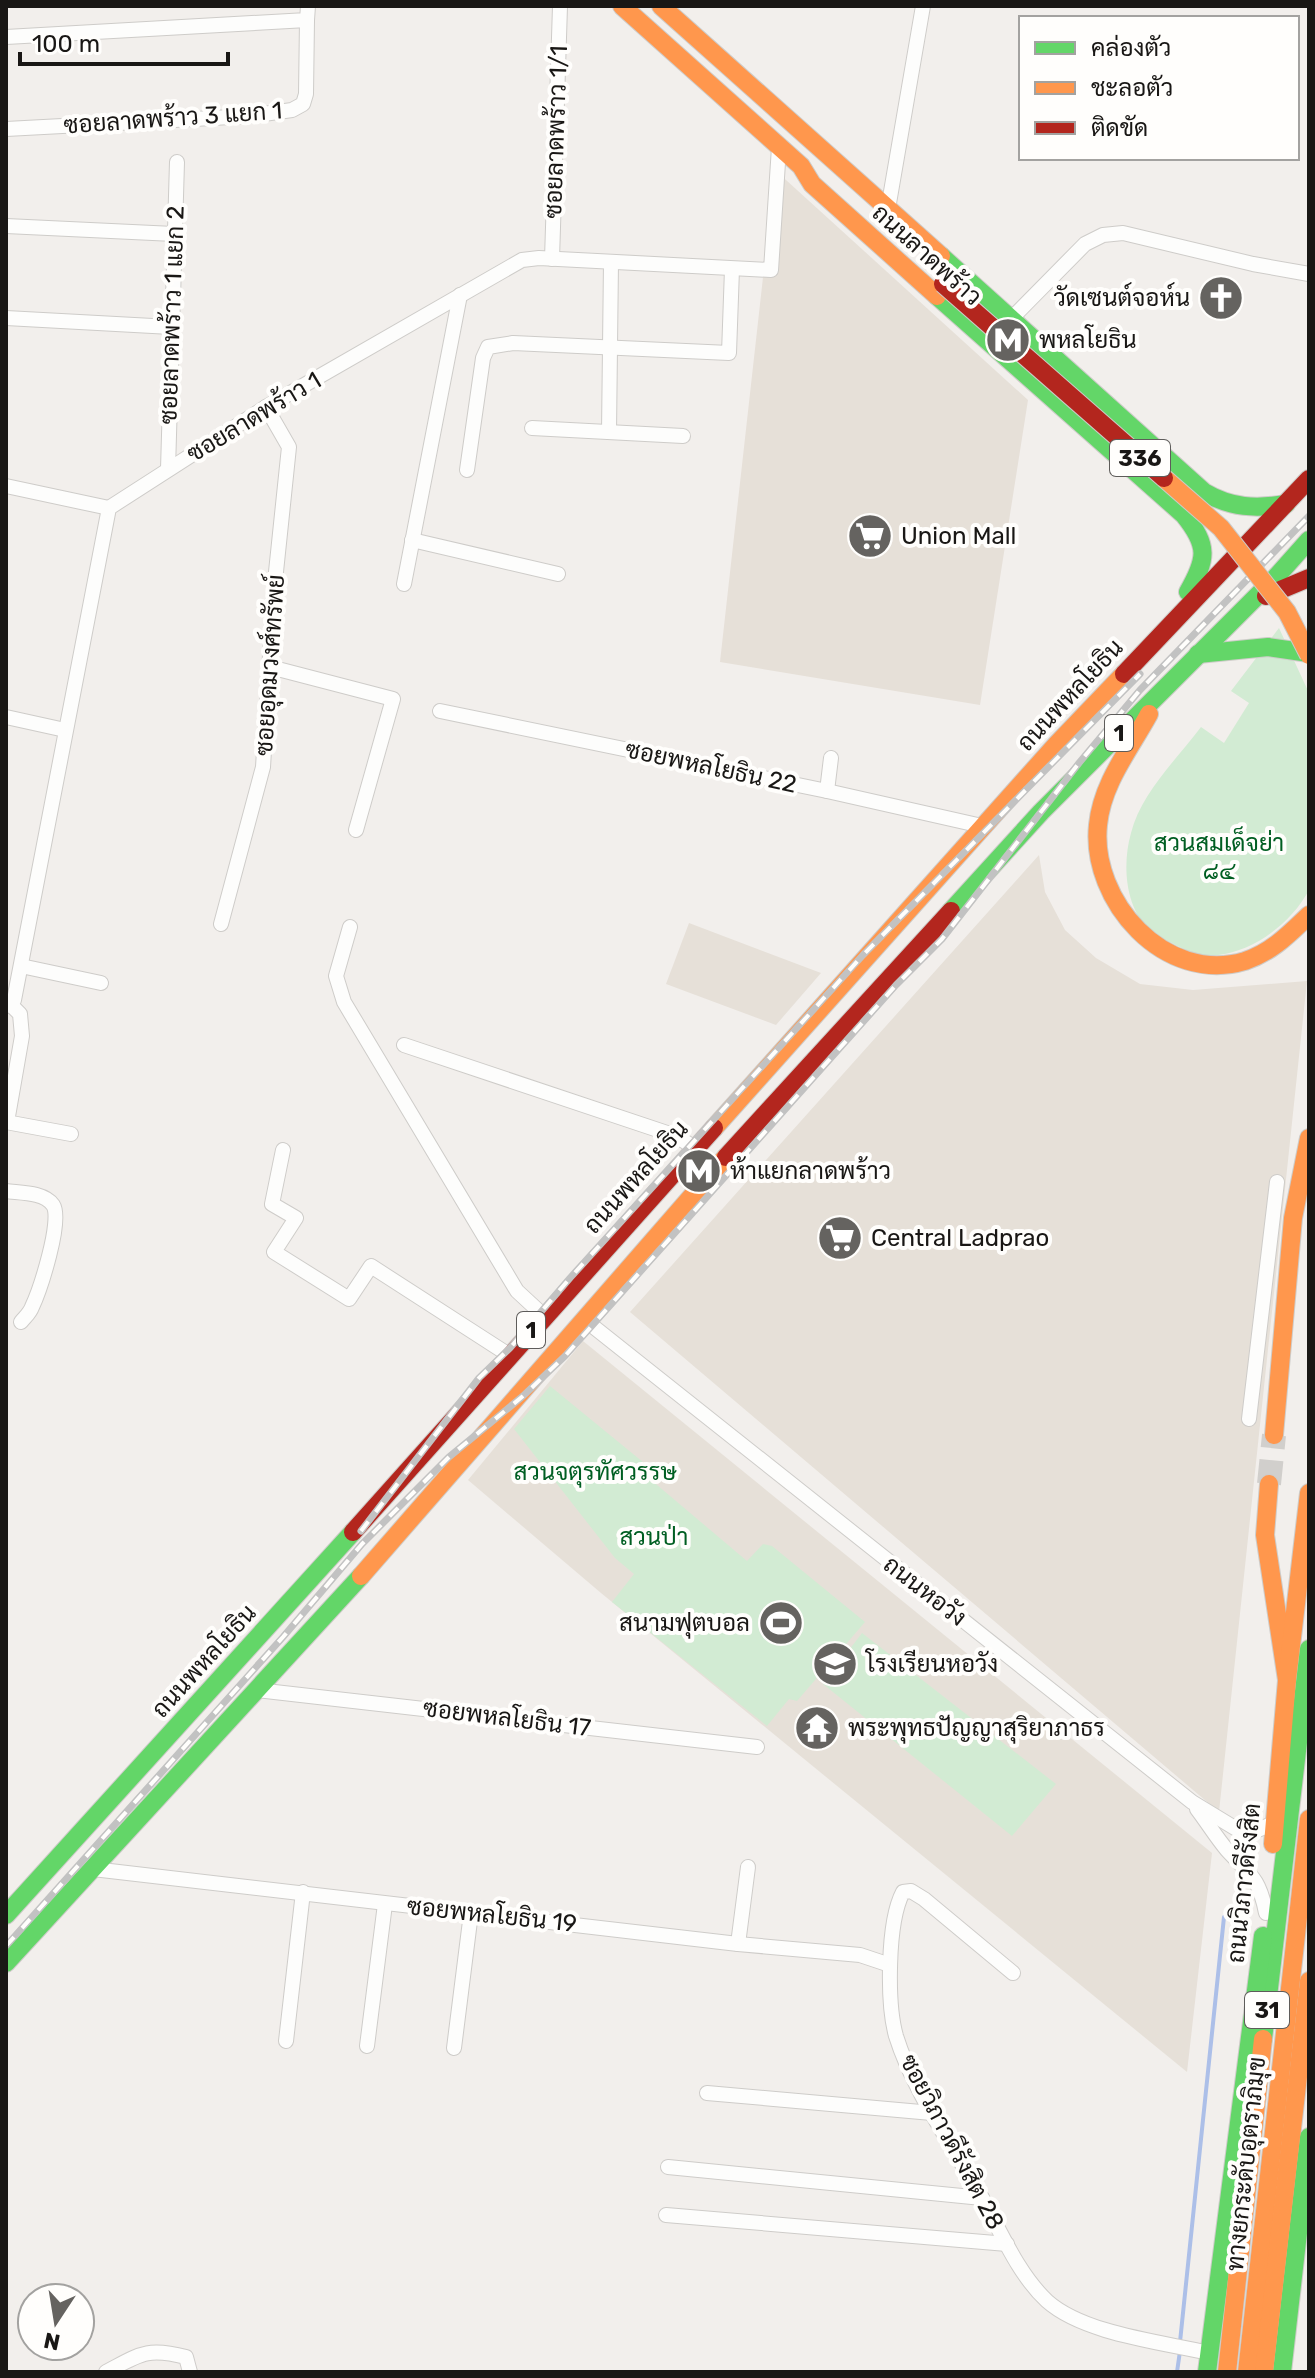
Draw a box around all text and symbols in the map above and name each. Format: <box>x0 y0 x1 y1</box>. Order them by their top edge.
scale bar <box>20 16 228 66</box>
legend <box>1019 16 1299 160</box>
text: 100 m <box>32 30 100 58</box>
text: คล่องตัว <box>1091 34 1171 62</box>
street label: ซอยลาดพร้าว 1/1 <box>538 45 573 219</box>
text: ชะลอตัว <box>1091 74 1173 102</box>
street label: ซอยลาดพร้าว 3 แยก 1 <box>63 95 283 140</box>
text: ติดขัด <box>1091 114 1148 142</box>
street label: ถนนลาดพร้าว <box>867 198 988 311</box>
street label: ซอยลาดพร้าว 1 แยก 2 <box>153 205 190 425</box>
church icon: วัดเซนต์จอห์น <box>1197 274 1245 322</box>
place label: วัดเซนต์จอห์น <box>1053 282 1190 312</box>
metro station icon: พหลโยธิน <box>984 316 1032 364</box>
place label: พหลโยธิน <box>1039 324 1137 354</box>
street label: ซอยลาดพร้าว 1 <box>181 365 326 468</box>
road number: 336 <box>1110 440 1170 476</box>
supermarket icon: Union Mall <box>846 512 894 560</box>
place label: Union Mall <box>901 522 1016 550</box>
street label: ซอยอุดมวงศ์ทรัพย์ <box>248 573 292 757</box>
street label: ถนนพหลโยธิน <box>1010 632 1129 757</box>
road number: 1 <box>1105 715 1133 751</box>
street label: ซอยพหลโยธิน 22 <box>623 733 800 799</box>
park label: สวนสมเด็จย่า ๘๔ <box>1154 826 1284 885</box>
street label: ถนนพหลโยธิน <box>577 1113 694 1239</box>
metro station icon: ห้าแยกลาดพร้าว <box>675 1147 723 1195</box>
place label: ห้าแยกลาดพร้าว <box>730 1156 891 1185</box>
supermarket icon: Central Ladprao <box>816 1214 864 1262</box>
place label: Central Ladprao <box>871 1224 1049 1252</box>
road number: 1 <box>517 1312 545 1348</box>
park label: สวนจตุรทัศวรรษ <box>513 1458 677 1488</box>
park label: สวนป่า <box>620 1523 688 1551</box>
street label: ถนนหอวัง <box>878 1550 972 1632</box>
street label: ถนนพหลโยธิน <box>145 1597 262 1723</box>
sports icon: สนามฟุตบอล <box>757 1599 805 1647</box>
place label: สนามฟุตบอล <box>619 1609 750 1639</box>
school or university icon: โรงเรียนหอวัง <box>811 1640 859 1688</box>
place label: โรงเรียนหอวัง <box>864 1648 998 1678</box>
street label: ซอยพหลโยธิน 17 <box>422 1692 593 1742</box>
temple icon: พระพุทธปัญญาสุริยาภาธร <box>793 1704 841 1752</box>
place label: พระพุทธปัญญาสุริยาภาธร <box>848 1714 1105 1744</box>
street label: ถนนวิภาวดีรังสิต <box>1221 1802 1266 1964</box>
street label: ซอยพหลโยธิน 19 <box>406 1890 578 1938</box>
road number: 31 <box>1245 1992 1289 2028</box>
street label: ซอยวิภาวดีรังสิต 28 <box>894 2049 1011 2234</box>
street label: ทางยกระดับอุตราภิมุข <box>1221 2055 1273 2273</box>
north arrow <box>16 2282 96 2362</box>
text: N <box>41 2326 62 2356</box>

